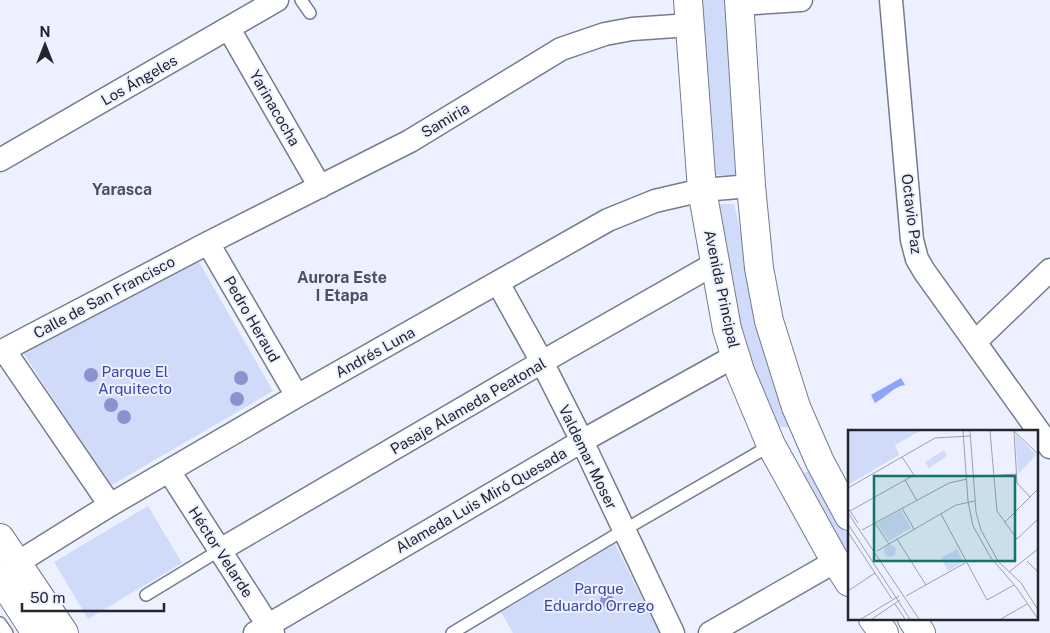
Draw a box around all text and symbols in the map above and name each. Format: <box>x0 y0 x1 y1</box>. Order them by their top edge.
north arrow <box>20 20 70 70</box>
text: N <box>40 24 50 40</box>
street label: Los Ángeles <box>98 51 180 109</box>
street label: Yarinacocha <box>246 67 304 149</box>
street label: Samiria <box>418 99 472 141</box>
street label: Octavio Paz <box>899 173 925 255</box>
district label: Yarasca <box>92 180 152 199</box>
street label: Avenida Principal <box>701 228 743 350</box>
street label: Calle de San Francisco <box>30 252 178 342</box>
district label: Aurora Este I Etapa <box>297 268 387 305</box>
street label: Pedro Heraud <box>221 273 283 365</box>
street label: Andrés Luna <box>332 323 418 381</box>
street label: Pasaje Alameda Peatonal <box>387 354 549 458</box>
park label: Parque El Arquitecto <box>98 363 172 397</box>
street label: Valdemar Moser <box>555 402 621 512</box>
inset map <box>848 430 1038 620</box>
street label: Alameda Luis Miró Quesada <box>393 444 569 556</box>
street label: Héctor Velarde <box>185 503 257 601</box>
scale bar <box>22 580 165 612</box>
park label: Parque Eduardo Orrego <box>544 580 654 614</box>
text: 50 m <box>30 589 65 606</box>

